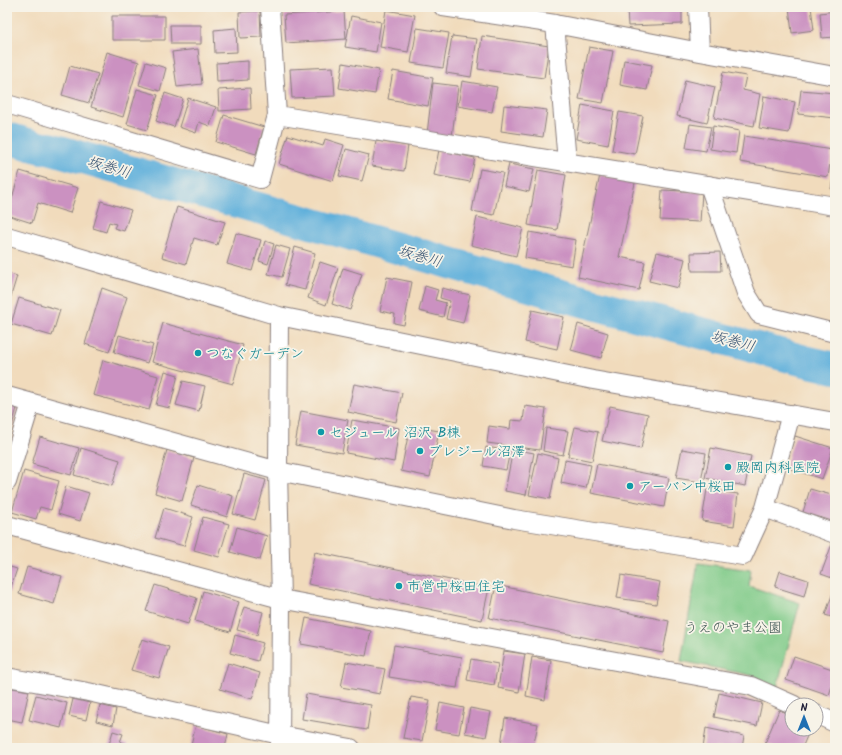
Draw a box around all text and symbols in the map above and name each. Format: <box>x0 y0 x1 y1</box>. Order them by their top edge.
water label: 坂巻川 <box>84 150 134 186</box>
water label: 坂巻川 <box>395 239 445 275</box>
water label: 坂巻川 <box>708 325 758 359</box>
place label: つなぐガーデン <box>206 343 304 365</box>
marker: つなぐガーデン <box>193 348 203 358</box>
place label: セジュール 沼沢 B棟 <box>329 422 461 444</box>
marker: セジュール 沼沢 B棟 <box>316 427 326 437</box>
place label: プレジール沼澤 <box>428 441 525 463</box>
marker: プレジール沼澤 <box>415 446 425 456</box>
place label: 殿岡内科医院 <box>736 457 820 479</box>
marker: 殿岡内科医院 <box>723 462 733 472</box>
place label: アーバン中桜田 <box>638 476 735 498</box>
marker: アーバン中桜田 <box>625 481 635 491</box>
place label: 市営中桜田住宅 <box>407 576 505 598</box>
marker: 市営中桜田住宅 <box>394 581 404 591</box>
park label: うえのやま公園 <box>684 617 782 639</box>
north arrow <box>784 697 824 737</box>
text: N <box>801 699 808 717</box>

